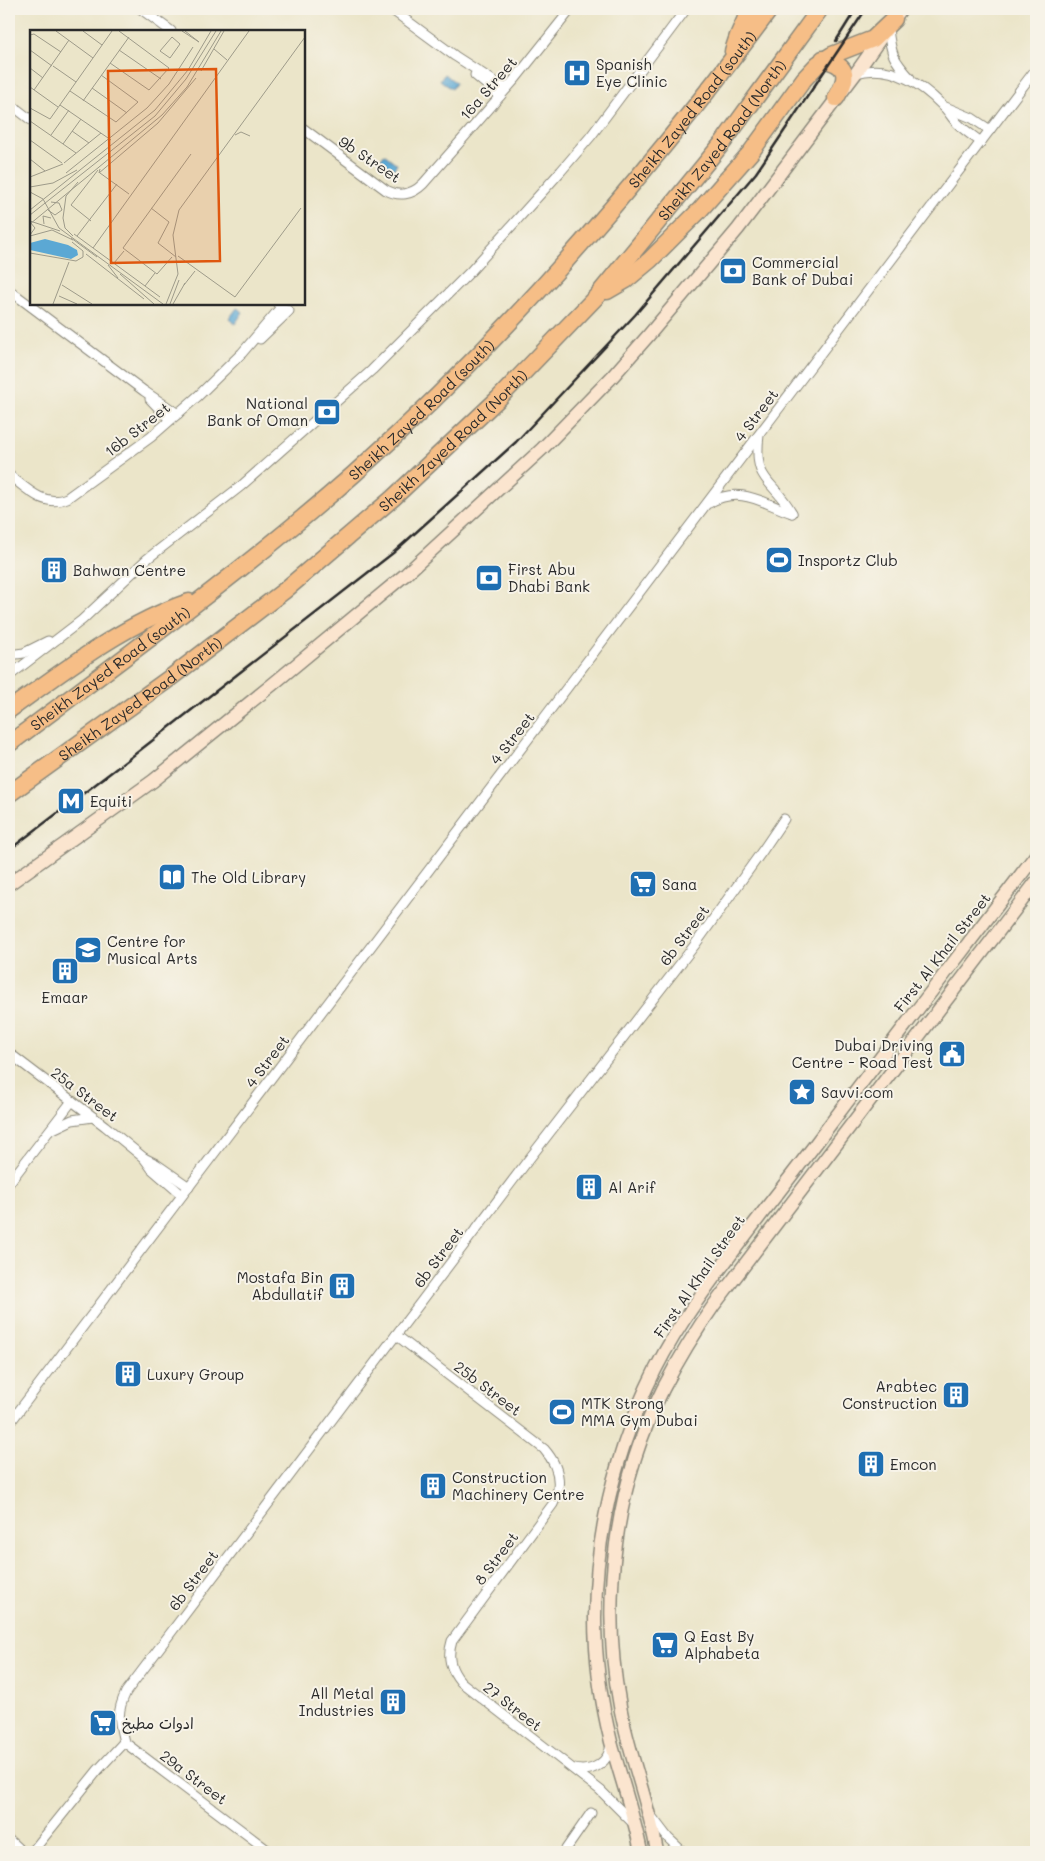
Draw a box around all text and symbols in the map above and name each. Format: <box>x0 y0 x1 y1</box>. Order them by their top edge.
street label: Sheikh Zayed Road (south) <box>623 27 760 192</box>
inset map <box>30 30 305 305</box>
street label: 16a Street <box>455 52 521 124</box>
place label: Spanish Eye Clinic <box>596 54 667 91</box>
street label: Sheikh Zayed Road (North) <box>653 56 790 225</box>
hospital icon: Spanish Eye Clinic <box>562 58 592 88</box>
street label: 9b Street <box>335 131 405 187</box>
place label: Commercial Bank of Dubai <box>752 252 853 289</box>
bank icon: Commercial Bank of Dubai <box>718 256 748 286</box>
street label: Sheikh Zayed Road (south) <box>344 335 498 485</box>
street label: Sheikh Zayed Road (North) <box>374 365 531 516</box>
street label: 4 Street <box>730 384 782 446</box>
place label: National Bank of Oman <box>207 393 308 430</box>
street label: 16b Street <box>100 397 174 461</box>
bank icon: National Bank of Oman <box>312 397 342 427</box>
sports icon: Insportz Club <box>764 545 794 575</box>
place label: Insportz Club <box>798 550 898 570</box>
building icon: Bahwan Centre <box>39 555 69 585</box>
place label: First Abu Dhabi Bank <box>508 559 590 596</box>
place label: Bahwan Centre <box>73 560 186 580</box>
bank icon: First Abu Dhabi Bank <box>474 563 504 593</box>
street label: Sheikh Zayed Road (south) <box>26 602 194 735</box>
street label: Sheikh Zayed Road (North) <box>54 632 226 765</box>
street label: 4 Street <box>485 708 539 768</box>
metro station icon: Equiti <box>56 786 86 816</box>
place label: Equiti <box>90 791 132 811</box>
library icon: The Old Library <box>157 862 187 892</box>
place label: The Old Library <box>191 867 306 887</box>
supermarket icon: Sana <box>628 869 658 899</box>
place label: Sana <box>662 874 697 894</box>
street label: First Al Khail Street <box>889 888 995 1016</box>
street label: 6b Street <box>655 901 713 969</box>
place label: Centre for Musical Arts <box>107 931 198 968</box>
school or university icon: Centre for Musical Arts <box>73 935 103 965</box>
building icon: Emaar <box>50 956 80 986</box>
place label: Emaar <box>42 987 88 1007</box>
street label: 4 Street <box>241 1030 293 1092</box>
place label: Dubai Driving Centre - Road Test <box>792 1035 933 1072</box>
public building icon: Dubai Driving Centre - Road Test <box>937 1039 967 1069</box>
street label: 25a Street <box>47 1062 123 1126</box>
place icon: Savvi.com <box>787 1077 817 1107</box>
place label: Savvi.com <box>821 1082 893 1102</box>
building icon: Al Arif <box>574 1172 604 1202</box>
place label: Al Arif <box>608 1177 656 1197</box>
street label: First Al Khail Street <box>649 1210 749 1342</box>
street label: 6b Street <box>409 1223 467 1291</box>
place label: Mostafa Bin Abdullatif <box>237 1267 324 1304</box>
building icon: Mostafa Bin Abdullatif <box>327 1271 357 1301</box>
street label: 25b Street <box>450 1356 526 1420</box>
building icon: Luxury Group <box>113 1359 143 1389</box>
place label: Luxury Group <box>147 1364 244 1384</box>
place label: Arabtec Construction <box>842 1376 937 1413</box>
building icon: Arabtec Construction <box>941 1380 971 1410</box>
place label: MTK Strong MMA Gym Dubai <box>581 1393 698 1430</box>
sports icon: MTK Strong MMA Gym Dubai <box>547 1397 577 1427</box>
building icon: Emcon <box>856 1449 886 1479</box>
place label: Emcon <box>890 1454 937 1474</box>
place label: Construction Machinery Centre <box>452 1467 585 1504</box>
building icon: Construction Machinery Centre <box>418 1471 448 1501</box>
street label: 8 Street <box>469 1527 523 1589</box>
street label: 6b Street <box>164 1546 222 1614</box>
place label: Q East By Alphabeta <box>684 1626 760 1663</box>
supermarket icon: Q East By Alphabeta <box>650 1630 680 1660</box>
street label: 27 Street <box>480 1677 546 1735</box>
place label: All Metal Industries <box>299 1683 374 1720</box>
building icon: All Metal Industries <box>378 1687 408 1717</box>
supermarket icon: ادوات مطبخ <box>88 1708 118 1738</box>
place label: ادوات مطبخ <box>122 1713 194 1734</box>
street label: 29a Street <box>156 1745 232 1809</box>

